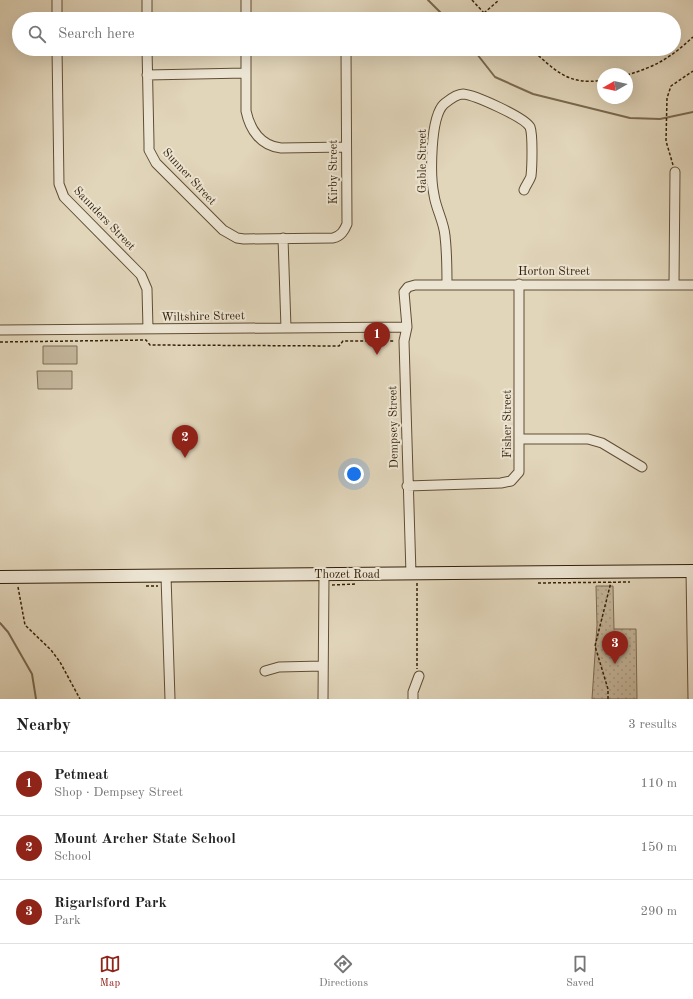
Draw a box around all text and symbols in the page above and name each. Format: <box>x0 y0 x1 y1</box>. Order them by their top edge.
search box <box>12 12 681 56</box>
icon: search <box>26 23 48 45</box>
text: Search here <box>58 27 135 42</box>
north arrow <box>597 68 633 104</box>
street label: Gable Street <box>417 129 429 193</box>
street label: Kirby Street <box>328 140 340 204</box>
street label: Sunner Street <box>160 146 218 208</box>
street label: Saunders Street <box>71 185 137 253</box>
street label: Horton Street <box>518 266 590 278</box>
street label: Wiltshire Street <box>161 310 245 324</box>
pin: 1 <box>364 322 390 355</box>
street label: Dempsey Street <box>387 385 401 469</box>
street label: Fisher Street <box>502 390 514 458</box>
pin: 2 <box>172 425 198 458</box>
your location <box>344 464 364 484</box>
street label: Thozet Road <box>314 569 380 581</box>
pin: 3 <box>602 631 628 664</box>
text: Nearby <box>16 717 71 734</box>
text: 3 results <box>628 718 677 731</box>
text: Petmeat <box>54 768 108 783</box>
text: 1 <box>25 777 33 790</box>
text: 110 m <box>640 777 677 790</box>
text: Shop · Dempsey Street <box>54 786 183 799</box>
text: Mount Archer State School <box>54 832 236 847</box>
text: 2 <box>25 841 33 854</box>
text: 150 m <box>640 841 677 854</box>
text: School <box>54 850 91 863</box>
text: Rigarlsford Park <box>54 896 167 911</box>
text: 3 <box>25 905 33 918</box>
text: 290 m <box>640 905 677 918</box>
text: Park <box>54 914 81 927</box>
tab: Map <box>99 953 121 991</box>
tab: Directions <box>319 953 368 991</box>
tab: Saved <box>566 953 594 991</box>

